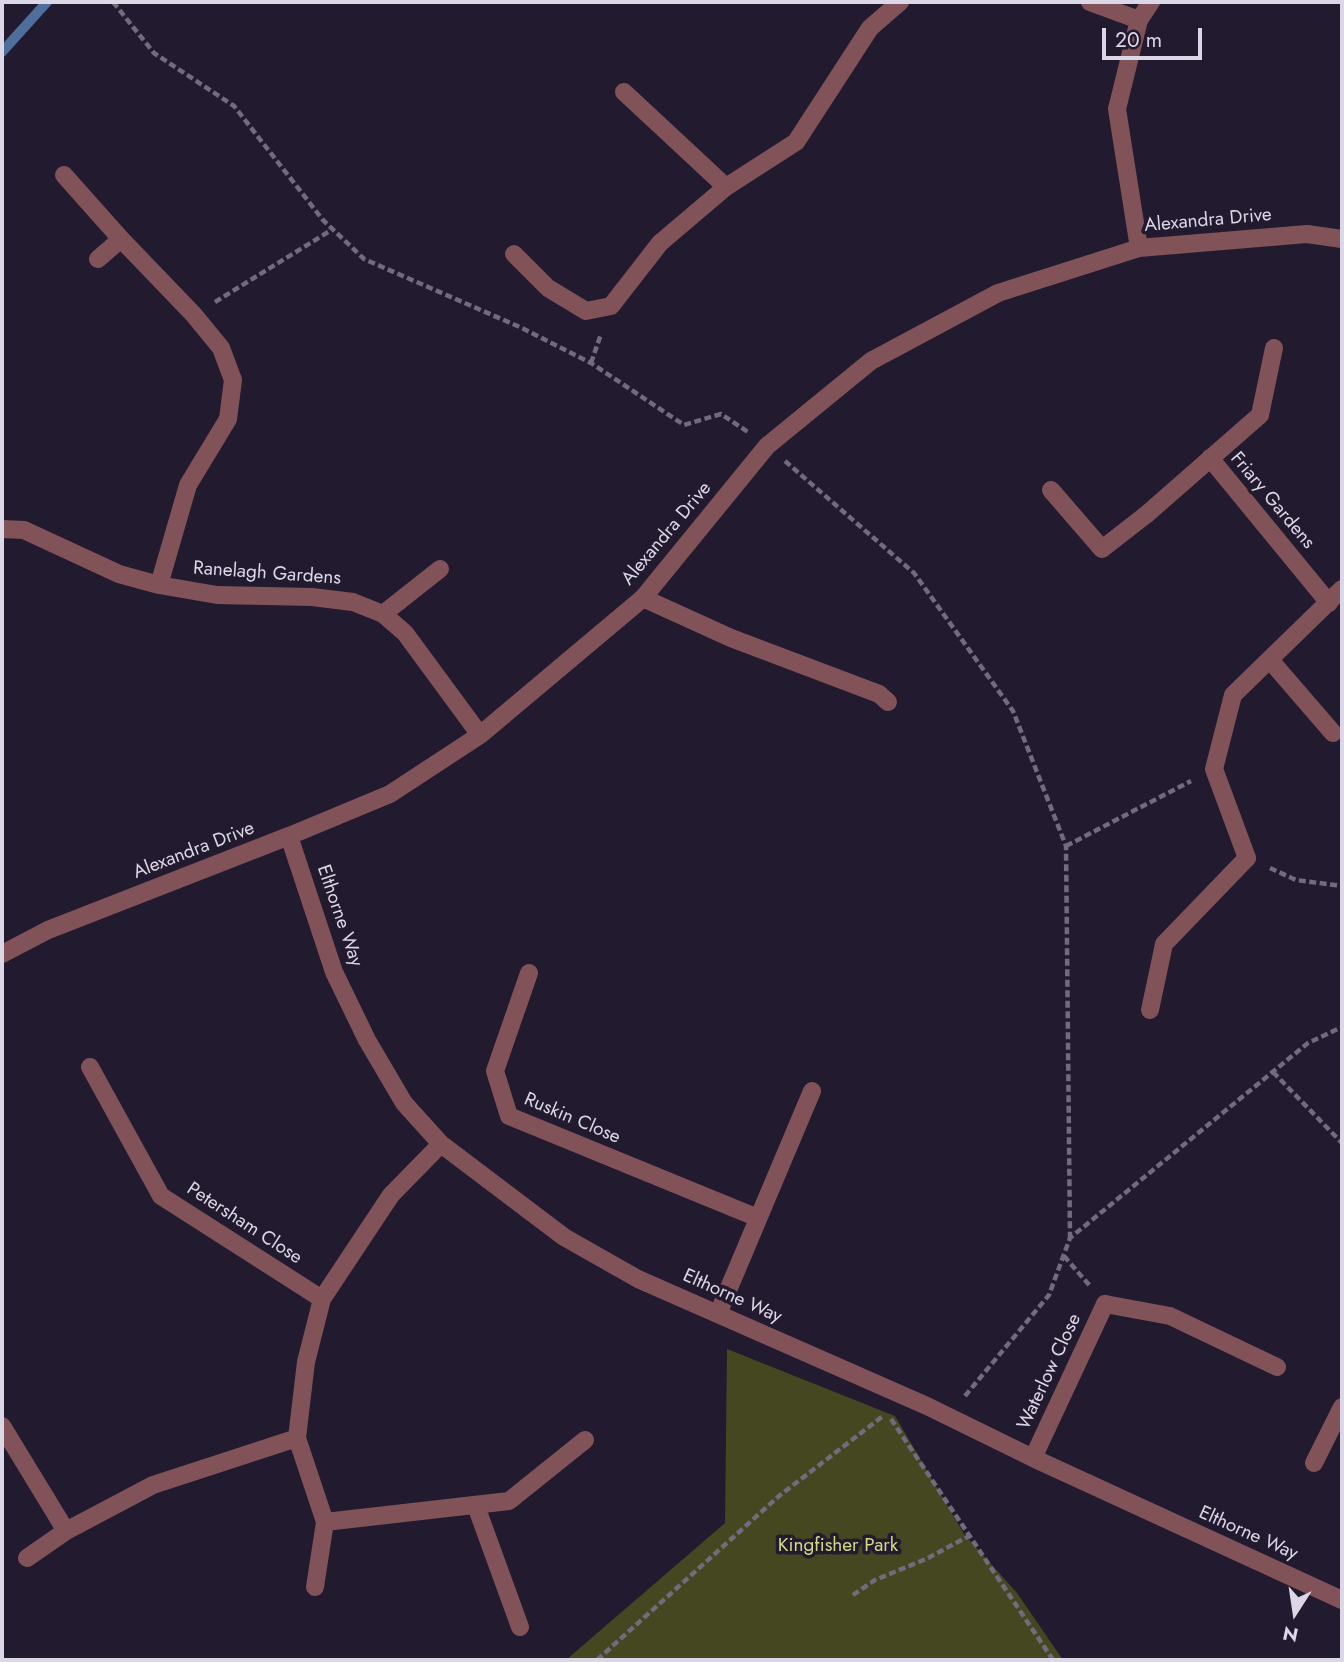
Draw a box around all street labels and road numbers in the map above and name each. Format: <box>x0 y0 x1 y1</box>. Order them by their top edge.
street label: Alexandra Drive <box>1143 204 1273 238</box>
street label: Friary Gardens <box>1225 448 1319 554</box>
street label: Alexandra Drive <box>617 478 717 590</box>
street label: Ranelagh Gardens <box>192 557 342 591</box>
street label: Alexandra Drive <box>130 817 258 885</box>
street label: Elthorne Way <box>311 862 367 970</box>
street label: Ruskin Close <box>520 1088 624 1150</box>
street label: Petersham Close <box>182 1178 306 1270</box>
street label: Elthorne Way <box>679 1265 785 1329</box>
street label: Waterlow Close <box>1013 1310 1087 1434</box>
street label: Elthorne Way <box>1195 1502 1301 1566</box>

